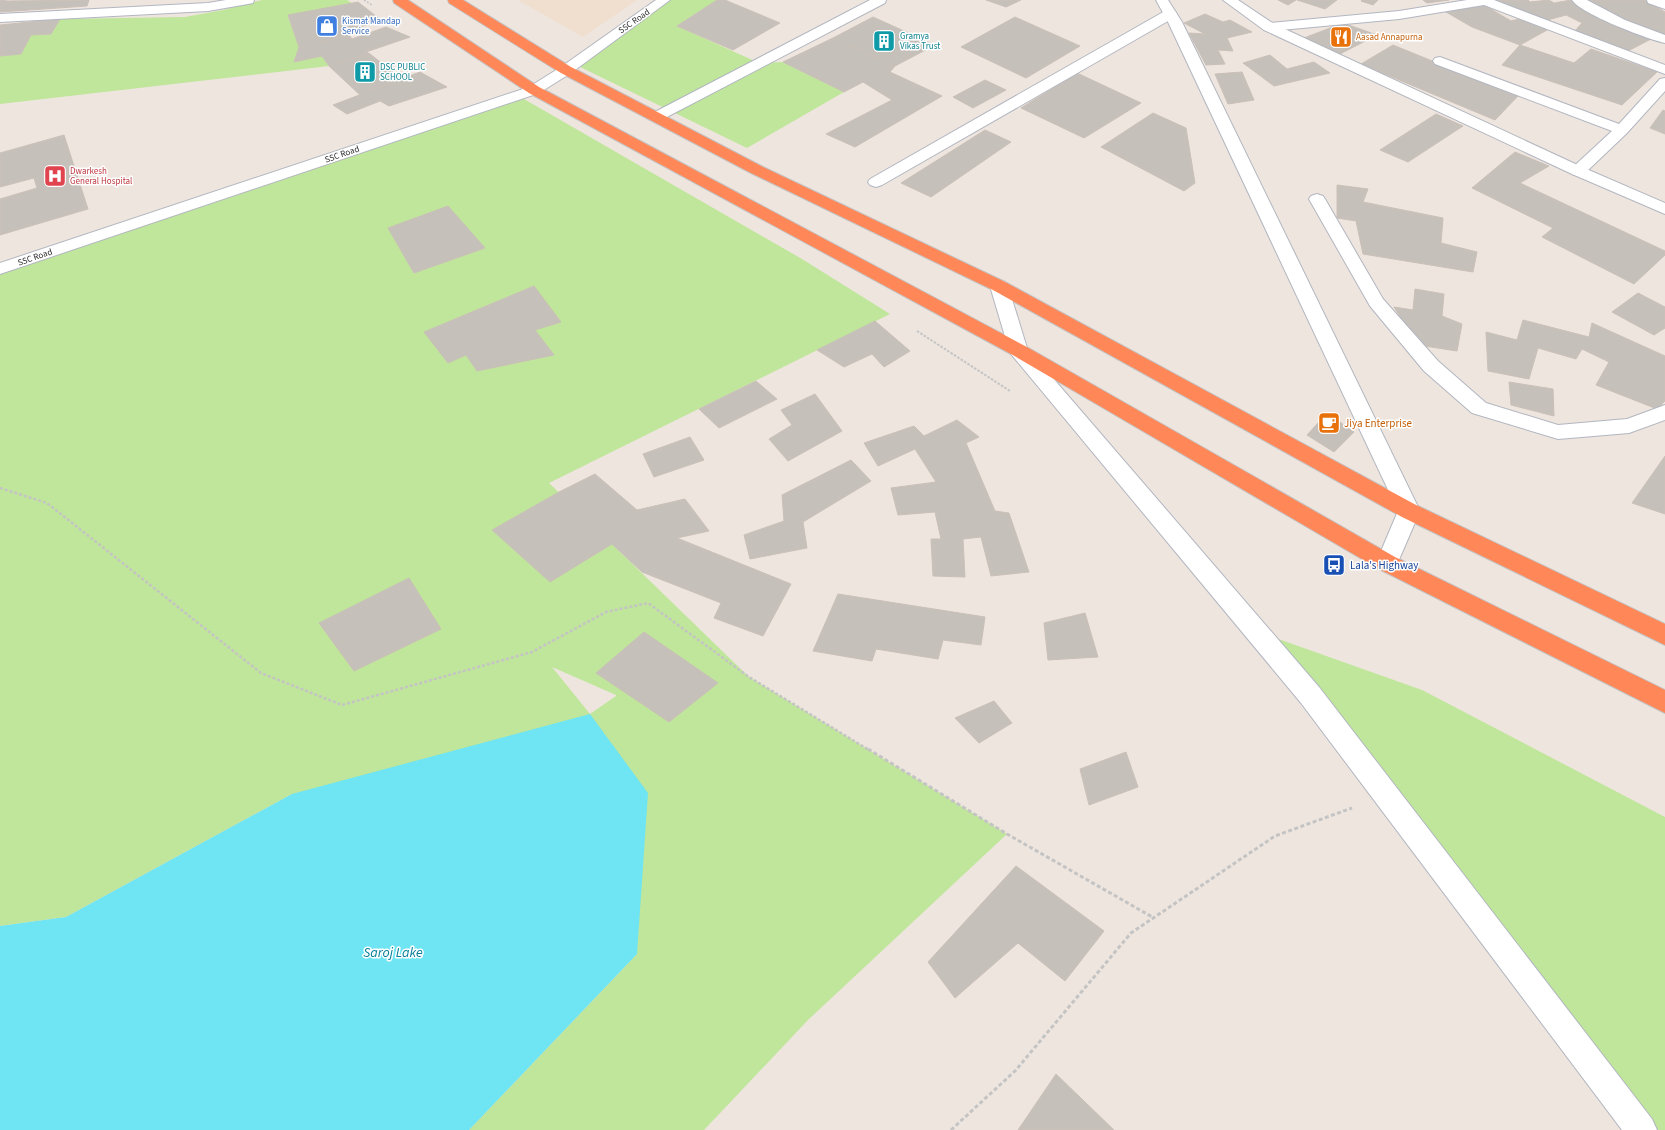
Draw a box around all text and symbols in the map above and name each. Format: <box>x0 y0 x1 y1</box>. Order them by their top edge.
street label: SSC Road <box>616 6 653 37</box>
shop icon: Kismat Mandap Service <box>314 13 340 39</box>
place label: Kismat Mandap Service <box>342 15 400 38</box>
restaurant icon: Aasad Annapurna <box>1328 24 1354 50</box>
building icon: Gramya Vikas Trust <box>871 28 897 54</box>
place label: Gramya Vikas Trust <box>900 30 940 53</box>
place label: Aasad Annapurna <box>1356 31 1422 44</box>
building icon: DSC PUBLIC SCHOOL <box>352 59 378 85</box>
place label: DSC PUBLIC SCHOOL <box>380 61 425 84</box>
street label: SSC Road <box>323 143 361 166</box>
hospital icon: Dwarkesh General Hospital <box>42 163 68 189</box>
place label: Dwarkesh General Hospital <box>70 165 132 188</box>
street label: SSC Road <box>16 246 54 269</box>
cafe icon: Jiya Enterprise <box>1316 410 1342 436</box>
place label: Jiya Enterprise <box>1344 416 1413 431</box>
bus stop icon: Lala's Highway <box>1321 552 1347 578</box>
place label: Lala's Highway <box>1350 558 1418 573</box>
water label: Saroj Lake <box>363 943 423 963</box>

